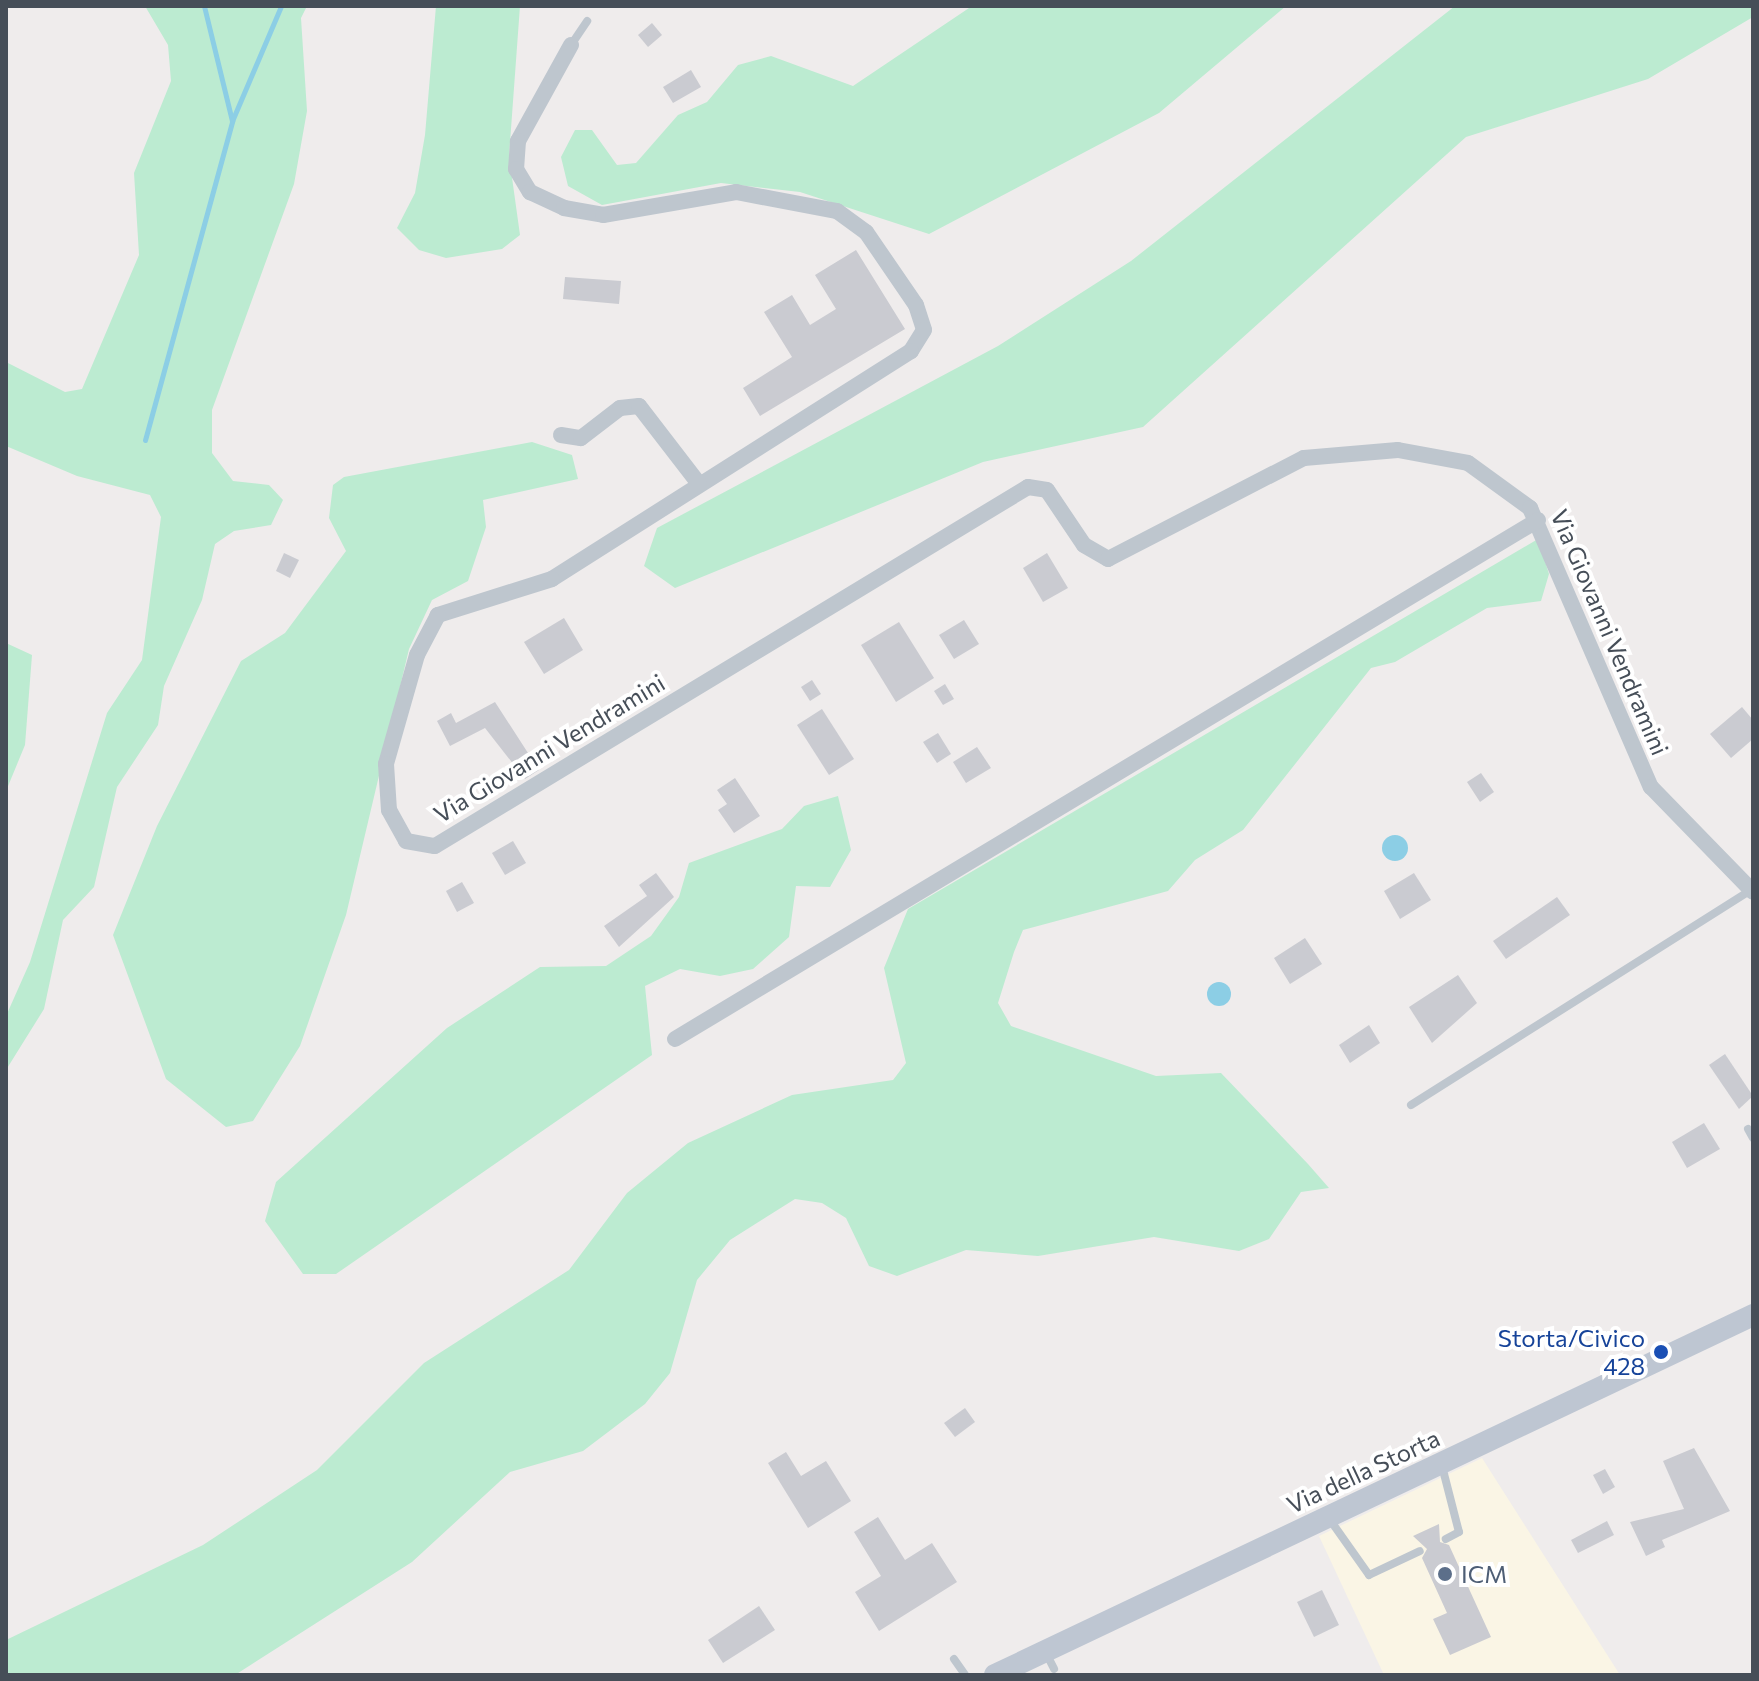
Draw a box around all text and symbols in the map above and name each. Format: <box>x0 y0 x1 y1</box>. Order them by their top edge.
street label: Via Giovanni Vendramini <box>1545 505 1675 759</box>
street label: Via Giovanni Vendramini <box>428 668 670 828</box>
place label: Storta/Civico 428 <box>1498 1324 1645 1380</box>
marker: Storta/Civico 428 <box>1652 1343 1670 1361</box>
street label: Via della Storta <box>1282 1423 1444 1519</box>
place label: ICM <box>1461 1560 1507 1588</box>
marker: ICM <box>1436 1565 1454 1583</box>

